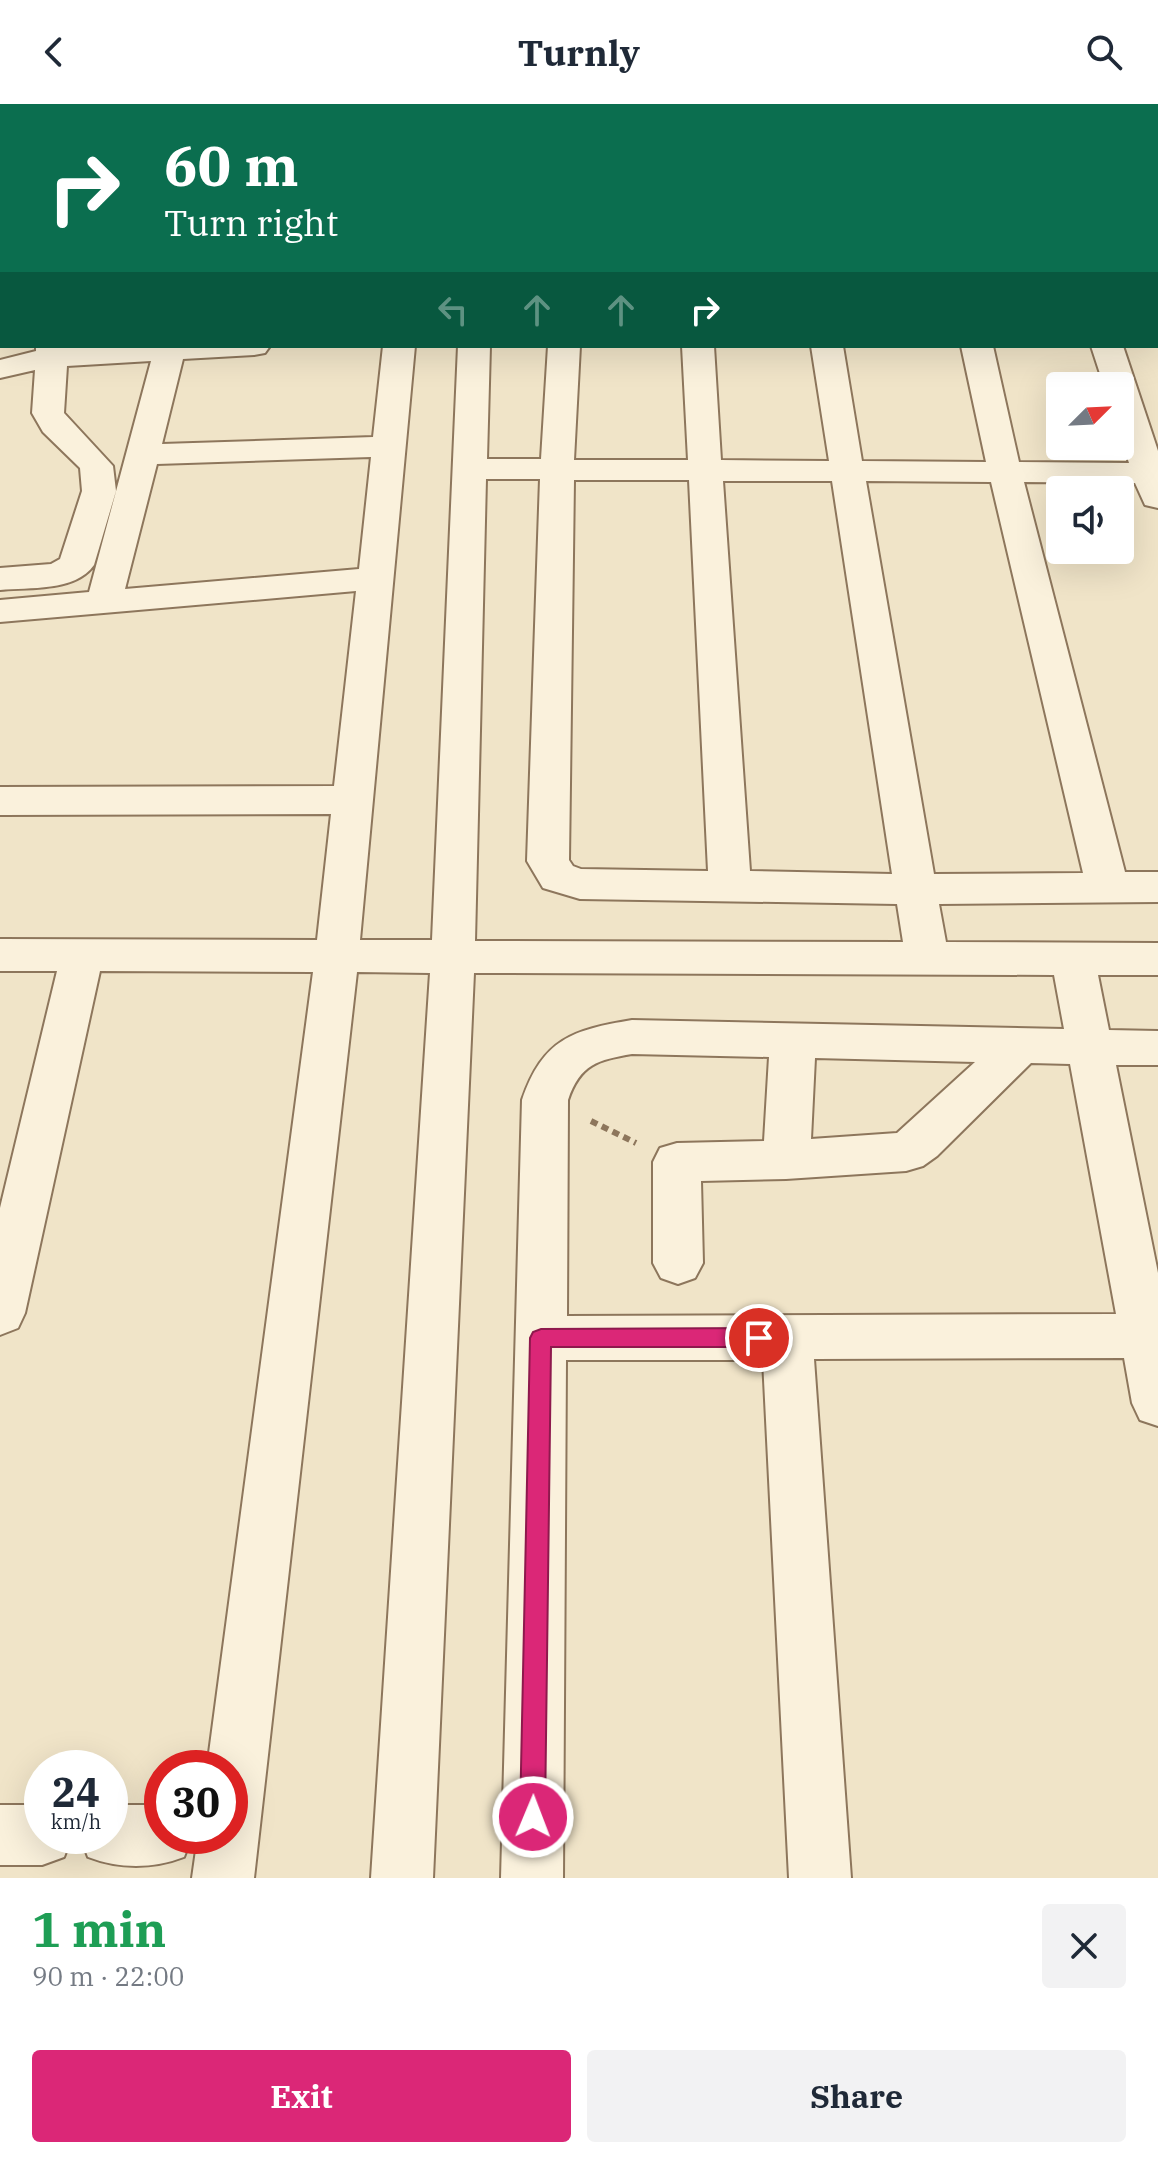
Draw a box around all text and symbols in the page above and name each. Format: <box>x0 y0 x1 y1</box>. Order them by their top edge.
text: Turnly <box>518 29 640 76</box>
icon: back <box>32 30 76 74</box>
icon: search <box>1082 30 1126 74</box>
text: 60 m <box>164 129 299 201</box>
icon: right <box>32 136 136 240</box>
text: Turn right <box>164 199 338 246</box>
icon: left <box>431 288 475 332</box>
icon: ahead <box>515 288 559 332</box>
icon: ahead <box>599 288 643 332</box>
icon: right <box>683 288 727 332</box>
north arrow <box>1046 372 1134 460</box>
map controls <box>1046 372 1134 564</box>
button: sound <box>1046 476 1134 564</box>
pin <box>725 1304 793 1372</box>
icon: arrive <box>737 1316 781 1360</box>
speed limit sign: 30 <box>144 1750 248 1854</box>
text: 24 <box>52 1766 100 1818</box>
position arrow <box>491 1775 575 1859</box>
text: km/h <box>51 1808 101 1835</box>
text: 1 min <box>32 1898 166 1960</box>
button: close <box>1042 1904 1126 1988</box>
text: 90 m · 22:00 <box>32 1959 184 1993</box>
button: Exit <box>32 2050 571 2142</box>
button: Share <box>587 2050 1126 2142</box>

